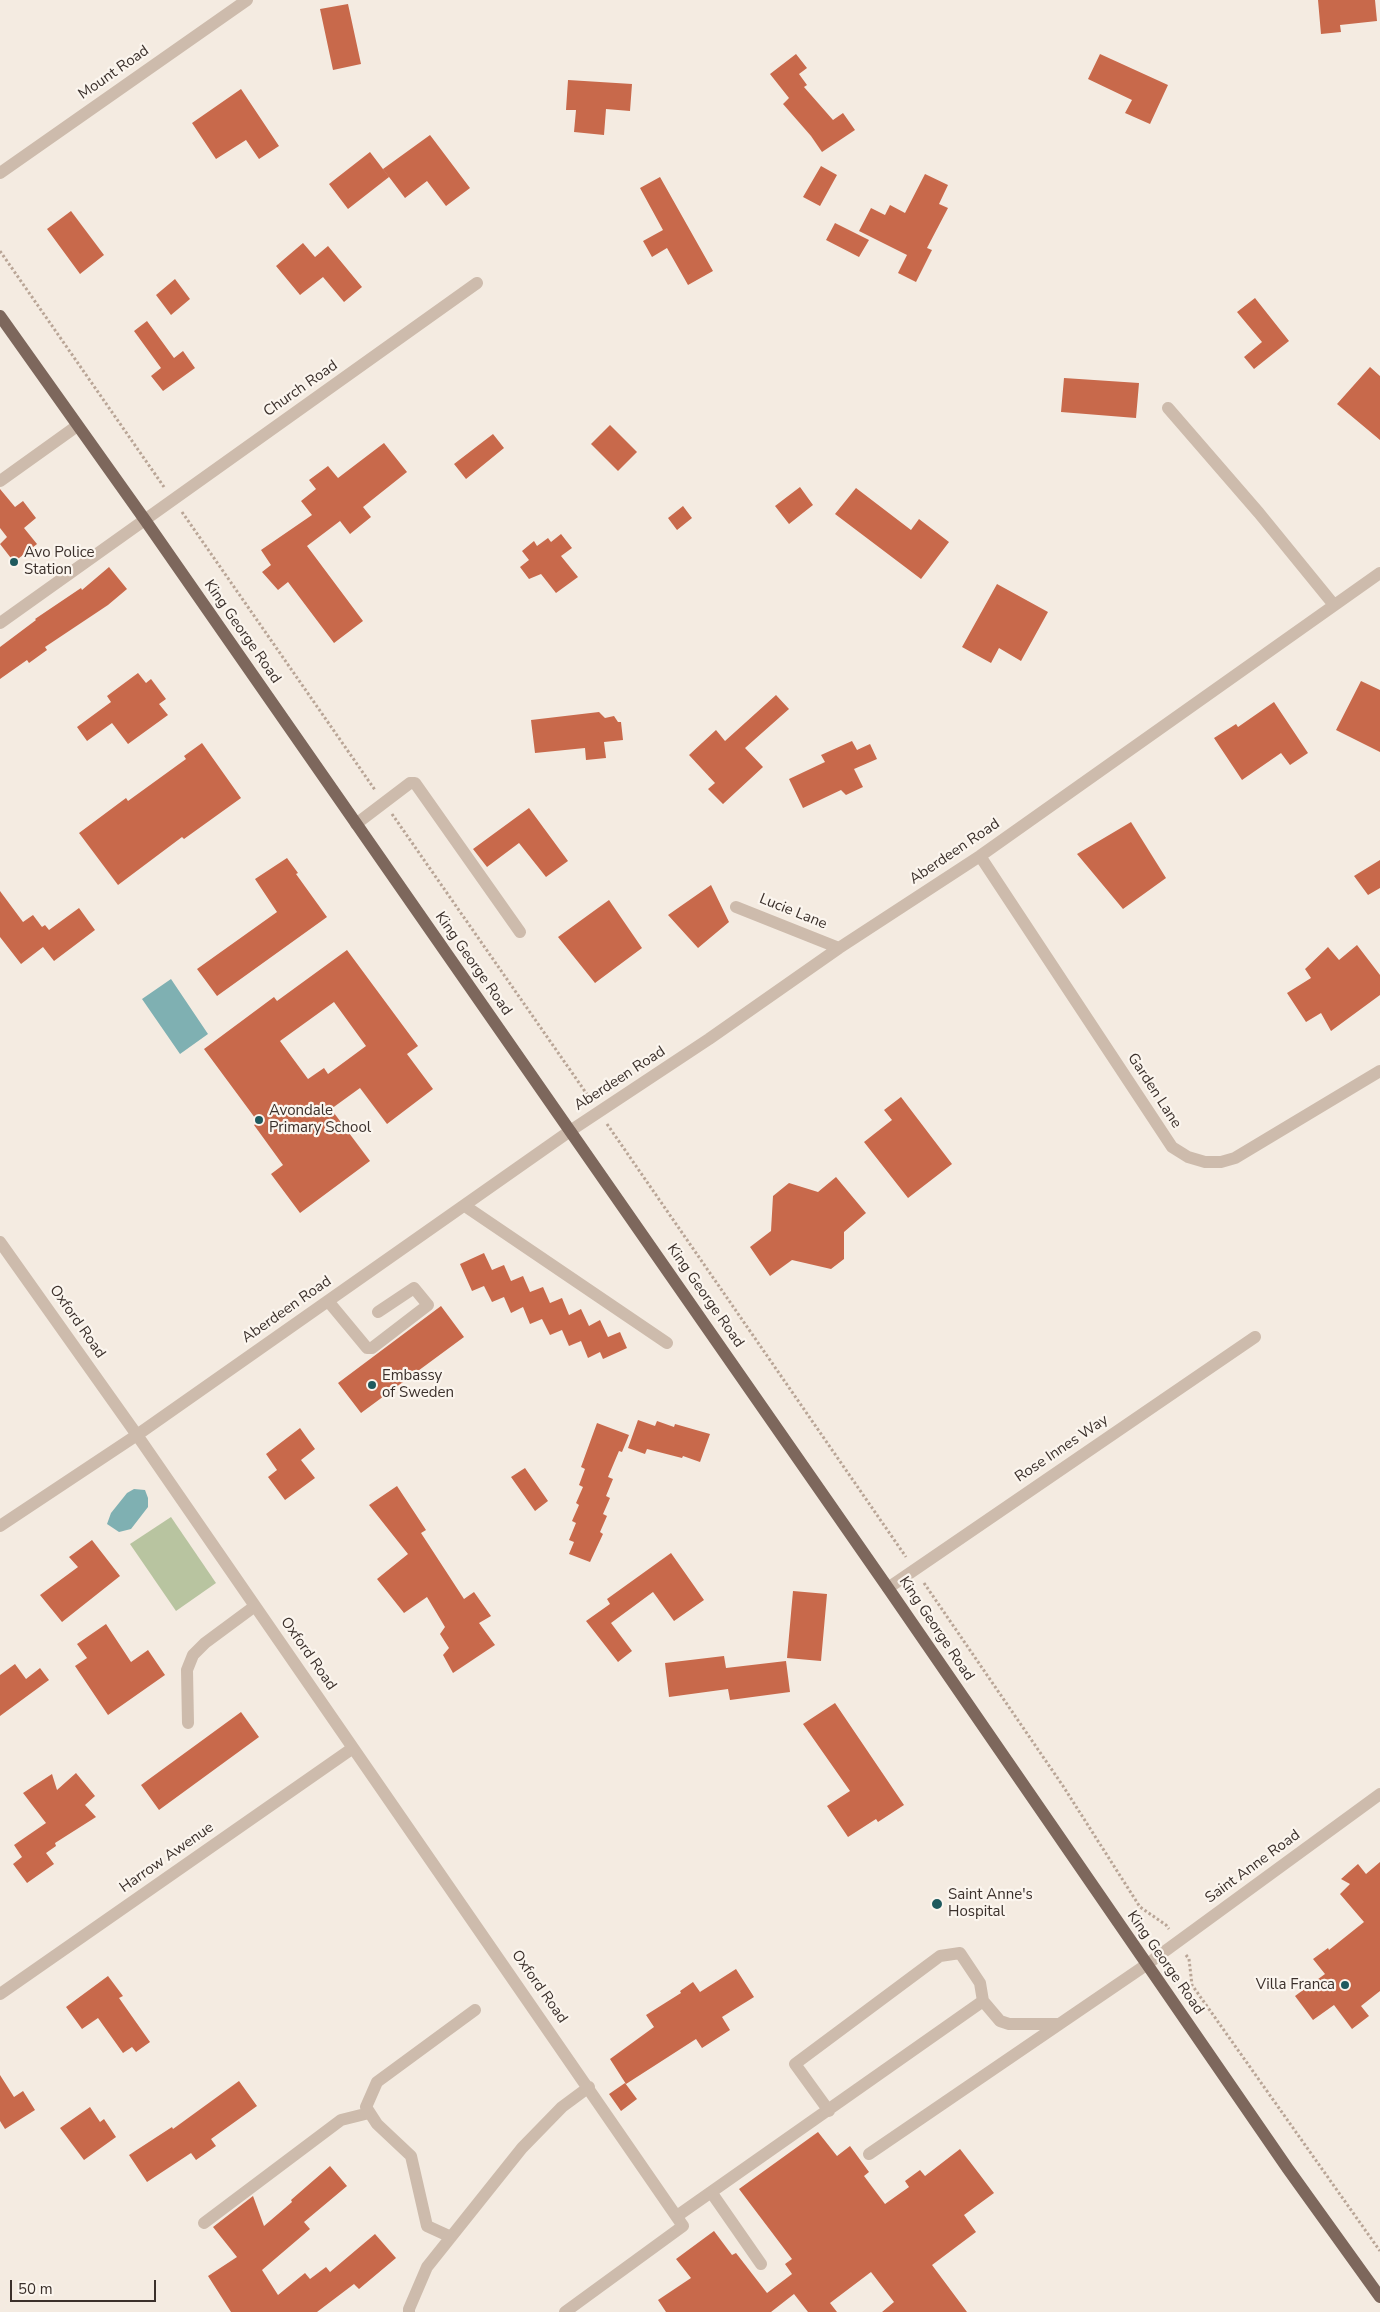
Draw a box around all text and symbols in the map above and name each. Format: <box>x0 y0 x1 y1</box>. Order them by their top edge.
street label: Mount Road <box>75 42 153 104</box>
street label: Church Road <box>260 357 342 421</box>
place label: Avo Police Station <box>24 544 95 579</box>
marker: Avo Police Station <box>8 556 20 568</box>
street label: King George Road <box>200 577 284 687</box>
street label: Aberdeen Road <box>906 815 1004 889</box>
street label: Lucie Lane <box>757 890 829 934</box>
street label: King George Road <box>431 909 515 1019</box>
street label: Aberdeen Road <box>571 1043 669 1115</box>
street label: Garden Lane <box>1123 1050 1185 1132</box>
place label: Avondale Primary School <box>269 1102 371 1137</box>
marker: Avondale Primary School <box>253 1114 265 1126</box>
street label: King George Road <box>663 1241 747 1351</box>
street label: Aberdeen Road <box>239 1273 335 1347</box>
street label: Oxford Road <box>45 1282 109 1362</box>
place label: Embassy of Sweden <box>382 1367 454 1402</box>
marker: Embassy of Sweden <box>366 1379 378 1391</box>
street label: Rose Innes Way <box>1012 1411 1112 1487</box>
street label: King George Road <box>894 1573 978 1685</box>
street label: Oxford Road <box>276 1614 340 1694</box>
street label: Harrow Awenue <box>117 1819 217 1897</box>
street label: Saint Anne Road <box>1202 1827 1304 1907</box>
place label: Saint Anne's Hospital <box>948 1886 1033 1921</box>
marker: Saint Anne's Hospital <box>930 1897 944 1911</box>
street label: King George Road <box>1123 1908 1207 2018</box>
street label: Oxford Road <box>507 1947 571 2027</box>
place label: Villa Franca <box>1256 1976 1335 1994</box>
marker: Villa Franca <box>1339 1979 1351 1991</box>
scale bar <box>12 2270 159 2302</box>
text: 50 m <box>18 2279 53 2299</box>

